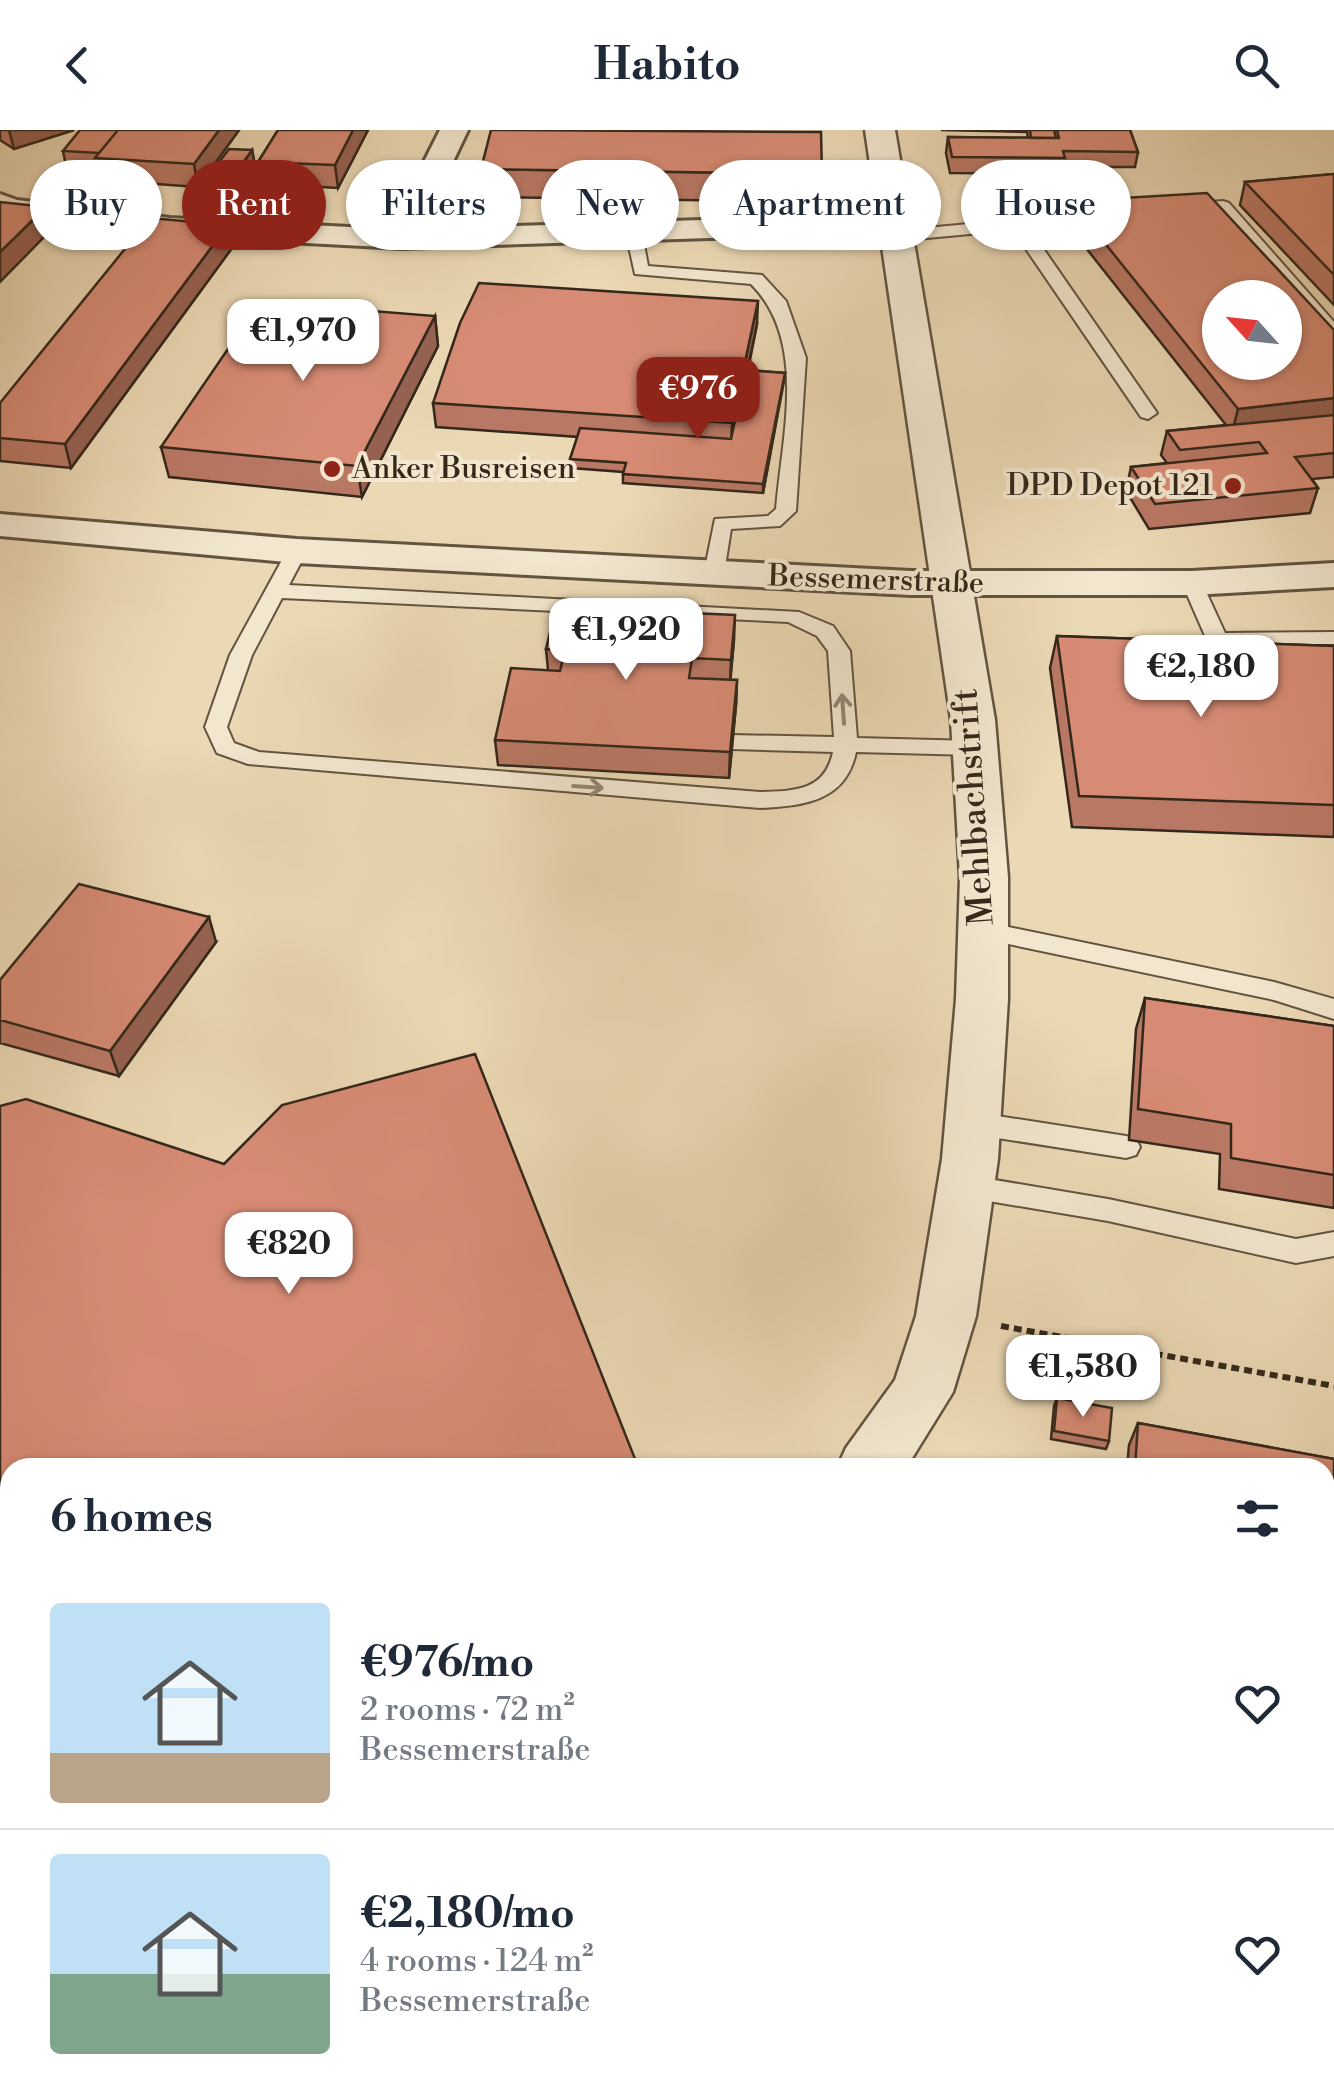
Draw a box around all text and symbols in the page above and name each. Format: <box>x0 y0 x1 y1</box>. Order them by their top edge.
text: Habito <box>593 37 741 94</box>
icon: back <box>50 38 105 93</box>
icon: search <box>1229 38 1284 93</box>
chip: Buy <box>30 160 162 250</box>
chip: Rent <box>182 160 326 250</box>
chip: Filters <box>346 160 521 250</box>
chip: New <box>541 160 679 250</box>
chip: Apartment <box>699 160 941 250</box>
chip: House <box>961 160 1131 250</box>
north arrow <box>1202 280 1302 380</box>
map controls <box>1202 280 1302 380</box>
pin: €1,970 <box>222 299 384 384</box>
text: €1,970 <box>249 311 357 351</box>
pin: €976 <box>639 357 757 442</box>
text: €976 <box>659 369 737 409</box>
place label: Anker Busreisen <box>351 450 576 488</box>
marker: Anker Busreisen <box>321 458 343 480</box>
place label: DPD Depot 121 <box>1007 467 1213 505</box>
marker: DPD Depot 121 <box>1222 475 1244 497</box>
street label: Bessemerstraße <box>766 557 985 603</box>
pin: €1,920 <box>545 598 707 683</box>
text: €1,920 <box>571 610 681 650</box>
pin: €2,180 <box>1120 635 1282 720</box>
text: €2,180 <box>1146 647 1256 687</box>
street label: Mehlbachstrift <box>944 687 1004 927</box>
one-way arrow <box>833 694 852 726</box>
one-way arrow <box>572 778 604 797</box>
pin: €820 <box>230 1212 348 1297</box>
text: €820 <box>247 1224 331 1264</box>
pin: €1,580 <box>1002 1335 1164 1420</box>
text: €1,580 <box>1028 1347 1138 1387</box>
icon: filters <box>1230 1491 1285 1546</box>
text: 6 homes <box>50 1492 213 1545</box>
text: €976/mo <box>360 1637 534 1690</box>
icon: home <box>130 1643 250 1763</box>
icon: heart <box>1230 1676 1285 1731</box>
text: 2 rooms · 72 m² <box>360 1690 575 1730</box>
text: Bessemerstraße <box>360 1730 590 1770</box>
text: €2,180/mo <box>360 1888 575 1941</box>
icon: home <box>130 1894 250 2014</box>
icon: heart <box>1230 1927 1285 1982</box>
text: 4 rooms · 124 m² <box>360 1941 593 1981</box>
text: Bessemerstraße <box>360 1981 590 2021</box>

